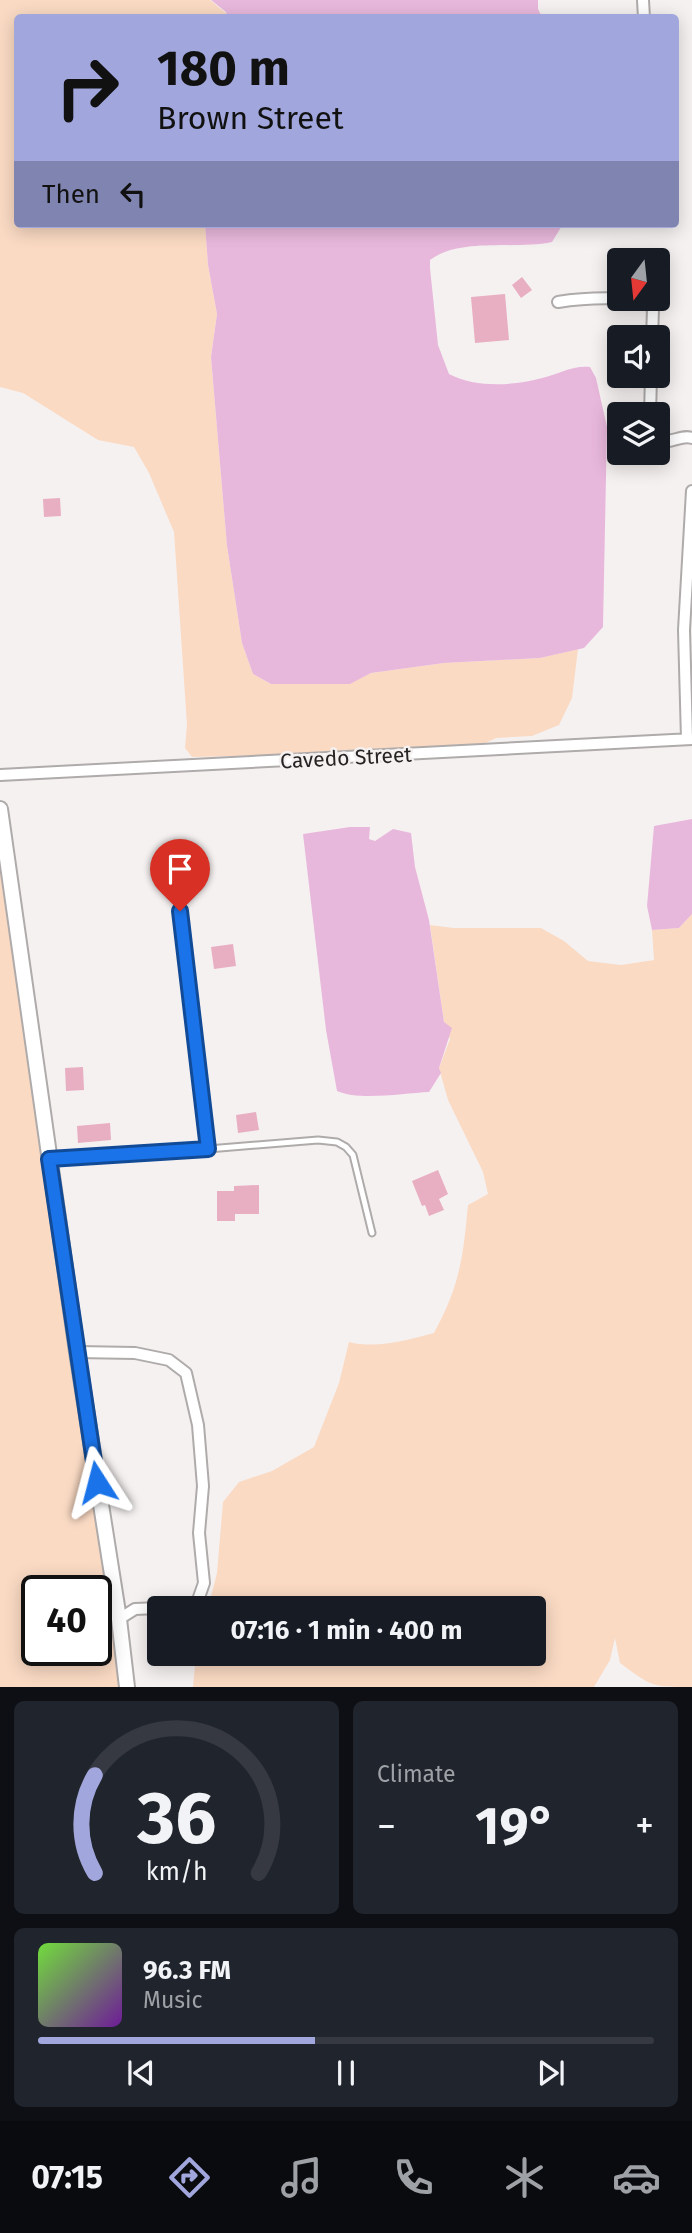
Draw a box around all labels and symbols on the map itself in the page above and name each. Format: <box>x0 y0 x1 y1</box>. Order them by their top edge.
north arrow <box>607 248 670 312</box>
street label: Cavedo Street <box>280 742 413 774</box>
pin <box>150 839 210 911</box>
position arrow <box>60 1445 134 1519</box>
speed limit sign: 40 <box>21 1575 112 1666</box>

